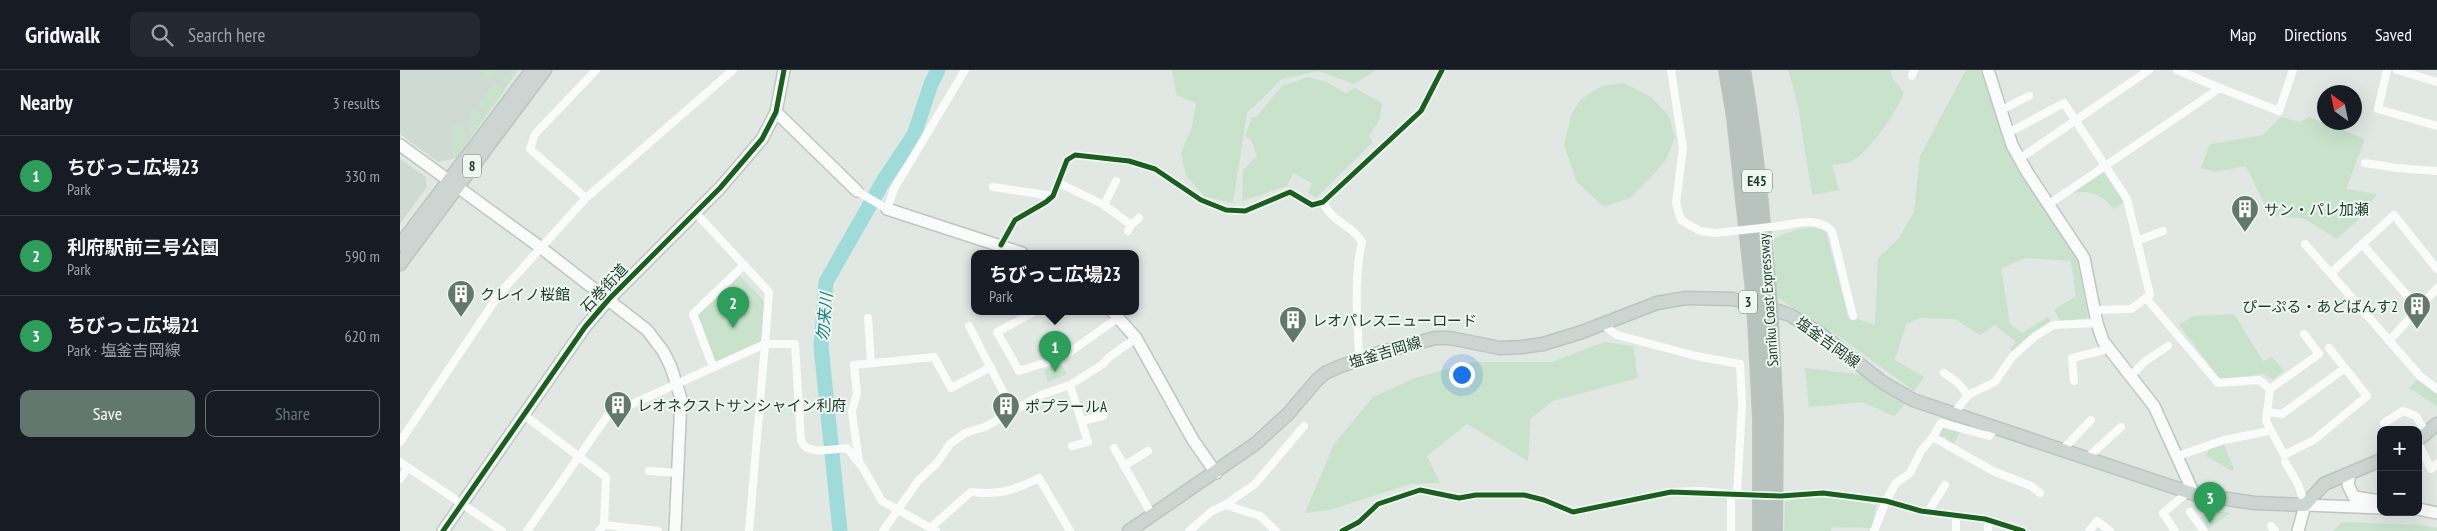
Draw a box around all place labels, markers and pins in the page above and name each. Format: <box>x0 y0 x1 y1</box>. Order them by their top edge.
building icon: サン・パレ加瀬 <box>2230 194 2260 233</box>
place label: サン・パレ加瀬 <box>2264 200 2369 219</box>
building icon: クレイノ桜館 <box>446 279 476 318</box>
place label: クレイノ桜館 <box>480 285 570 304</box>
pin: 2 <box>717 287 749 328</box>
building icon: ぴーぷる・あどばんす2 <box>2402 291 2432 330</box>
place label: ぴーぷる・あどばんす2 <box>2242 297 2398 316</box>
building icon: レオパレスニューロード <box>1278 305 1308 344</box>
place label: レオパレスニューロード <box>1312 311 1477 330</box>
pin: 1 <box>1039 331 1071 372</box>
building icon: レオネクストサンシャイン利府 <box>603 390 633 429</box>
building icon: ポプラールA <box>991 391 1021 430</box>
place label: レオネクストサンシャイン利府 <box>637 396 847 415</box>
place label: ポプラールA <box>1025 397 1108 416</box>
pin: 3 <box>2194 482 2226 523</box>

